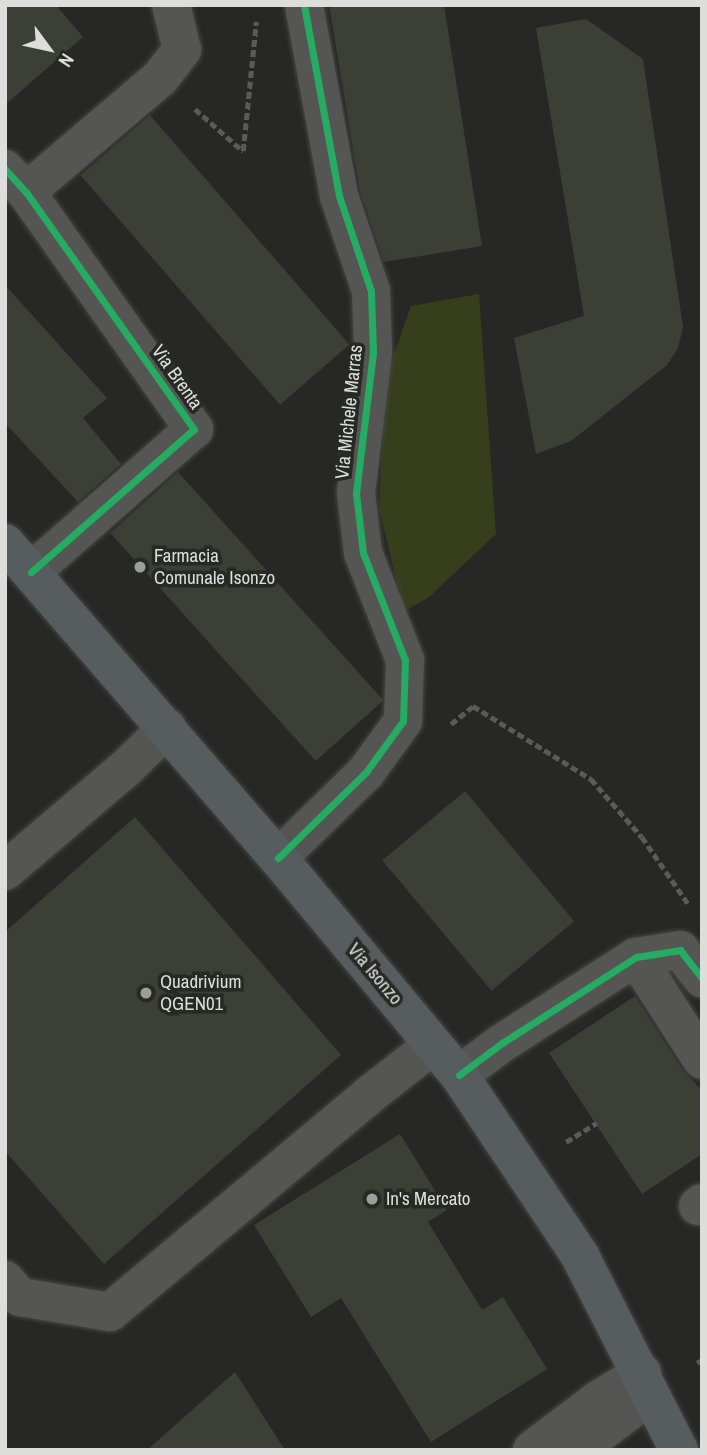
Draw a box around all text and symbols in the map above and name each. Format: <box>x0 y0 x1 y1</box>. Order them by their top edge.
north arrow <box>14 14 84 84</box>
text: N <box>53 49 81 72</box>
street label: Via Brenta <box>147 340 207 414</box>
street label: Via Michele Marras <box>331 344 367 480</box>
place label: Farmacia Comunale Isonzo <box>154 545 275 589</box>
marker: Farmacia Comunale Isonzo <box>132 559 148 575</box>
street label: Via Isonzo <box>343 939 407 1009</box>
place label: Quadrivium QGEN01 <box>160 971 241 1015</box>
marker: Quadrivium QGEN01 <box>138 985 154 1001</box>
place label: In's Mercato <box>386 1188 470 1210</box>
marker: In's Mercato <box>364 1191 380 1207</box>

